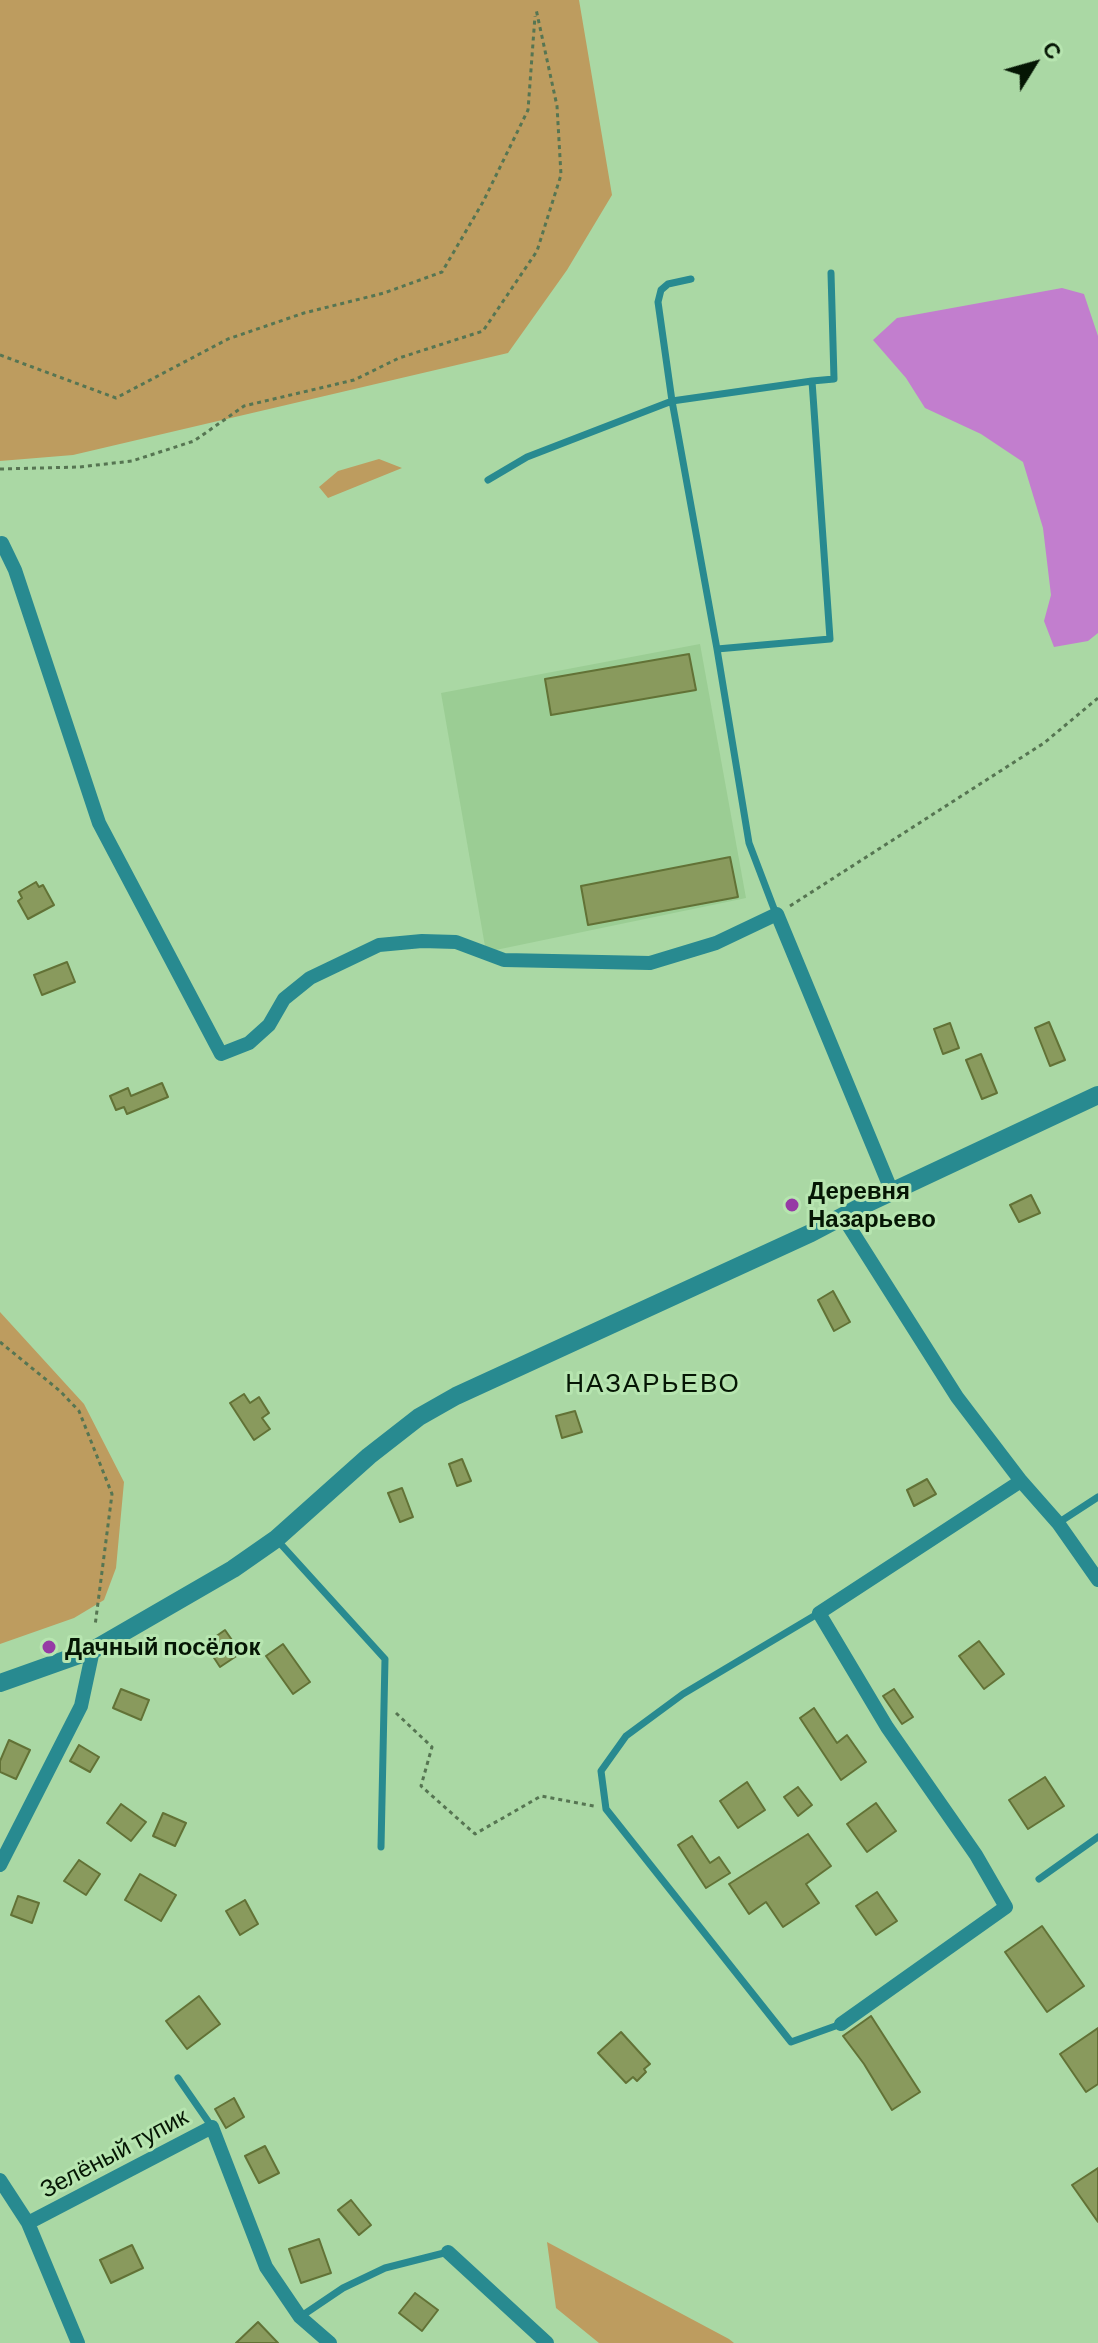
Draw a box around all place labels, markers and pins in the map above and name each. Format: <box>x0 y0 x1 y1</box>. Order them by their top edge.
place label: Деревня Назарьево <box>808 1177 936 1233</box>
marker: Деревня Назарьево <box>783 1196 801 1214</box>
place label: Дачный посёлок <box>65 1633 260 1661</box>
marker: Дачный посёлок <box>40 1638 58 1656</box>

